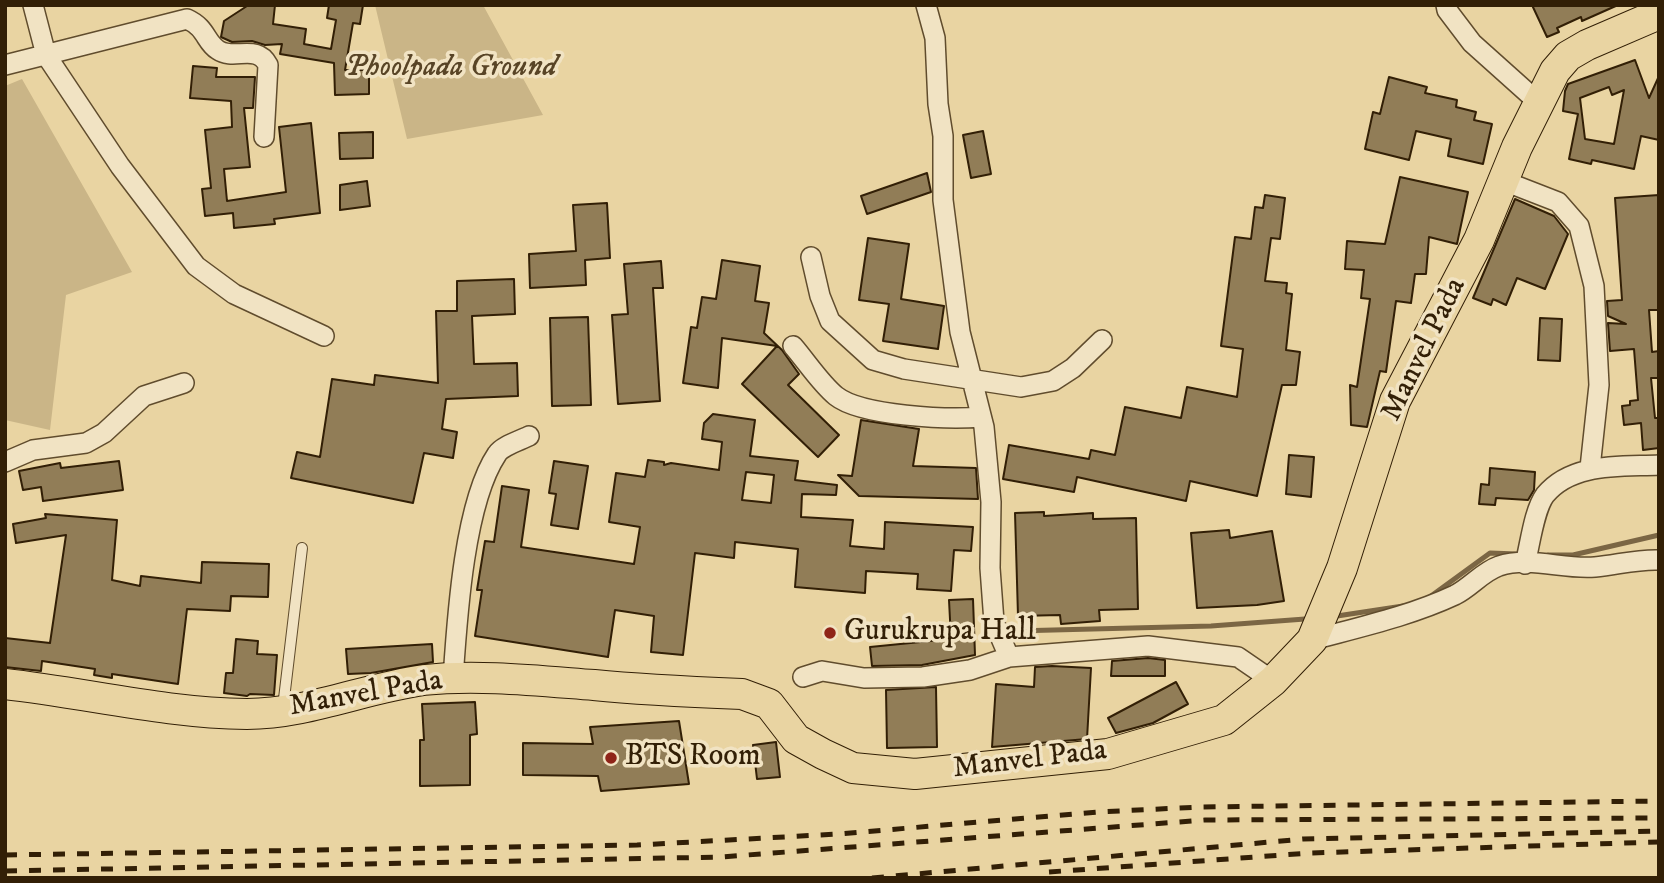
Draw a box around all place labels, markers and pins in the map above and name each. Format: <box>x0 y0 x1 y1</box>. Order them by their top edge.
place label: Gurukrupa Hall <box>844 615 1036 651</box>
marker: Gurukrupa Hall <box>822 625 838 641</box>
place label: BTS Room <box>625 740 760 776</box>
marker: BTS Room <box>603 750 619 766</box>

